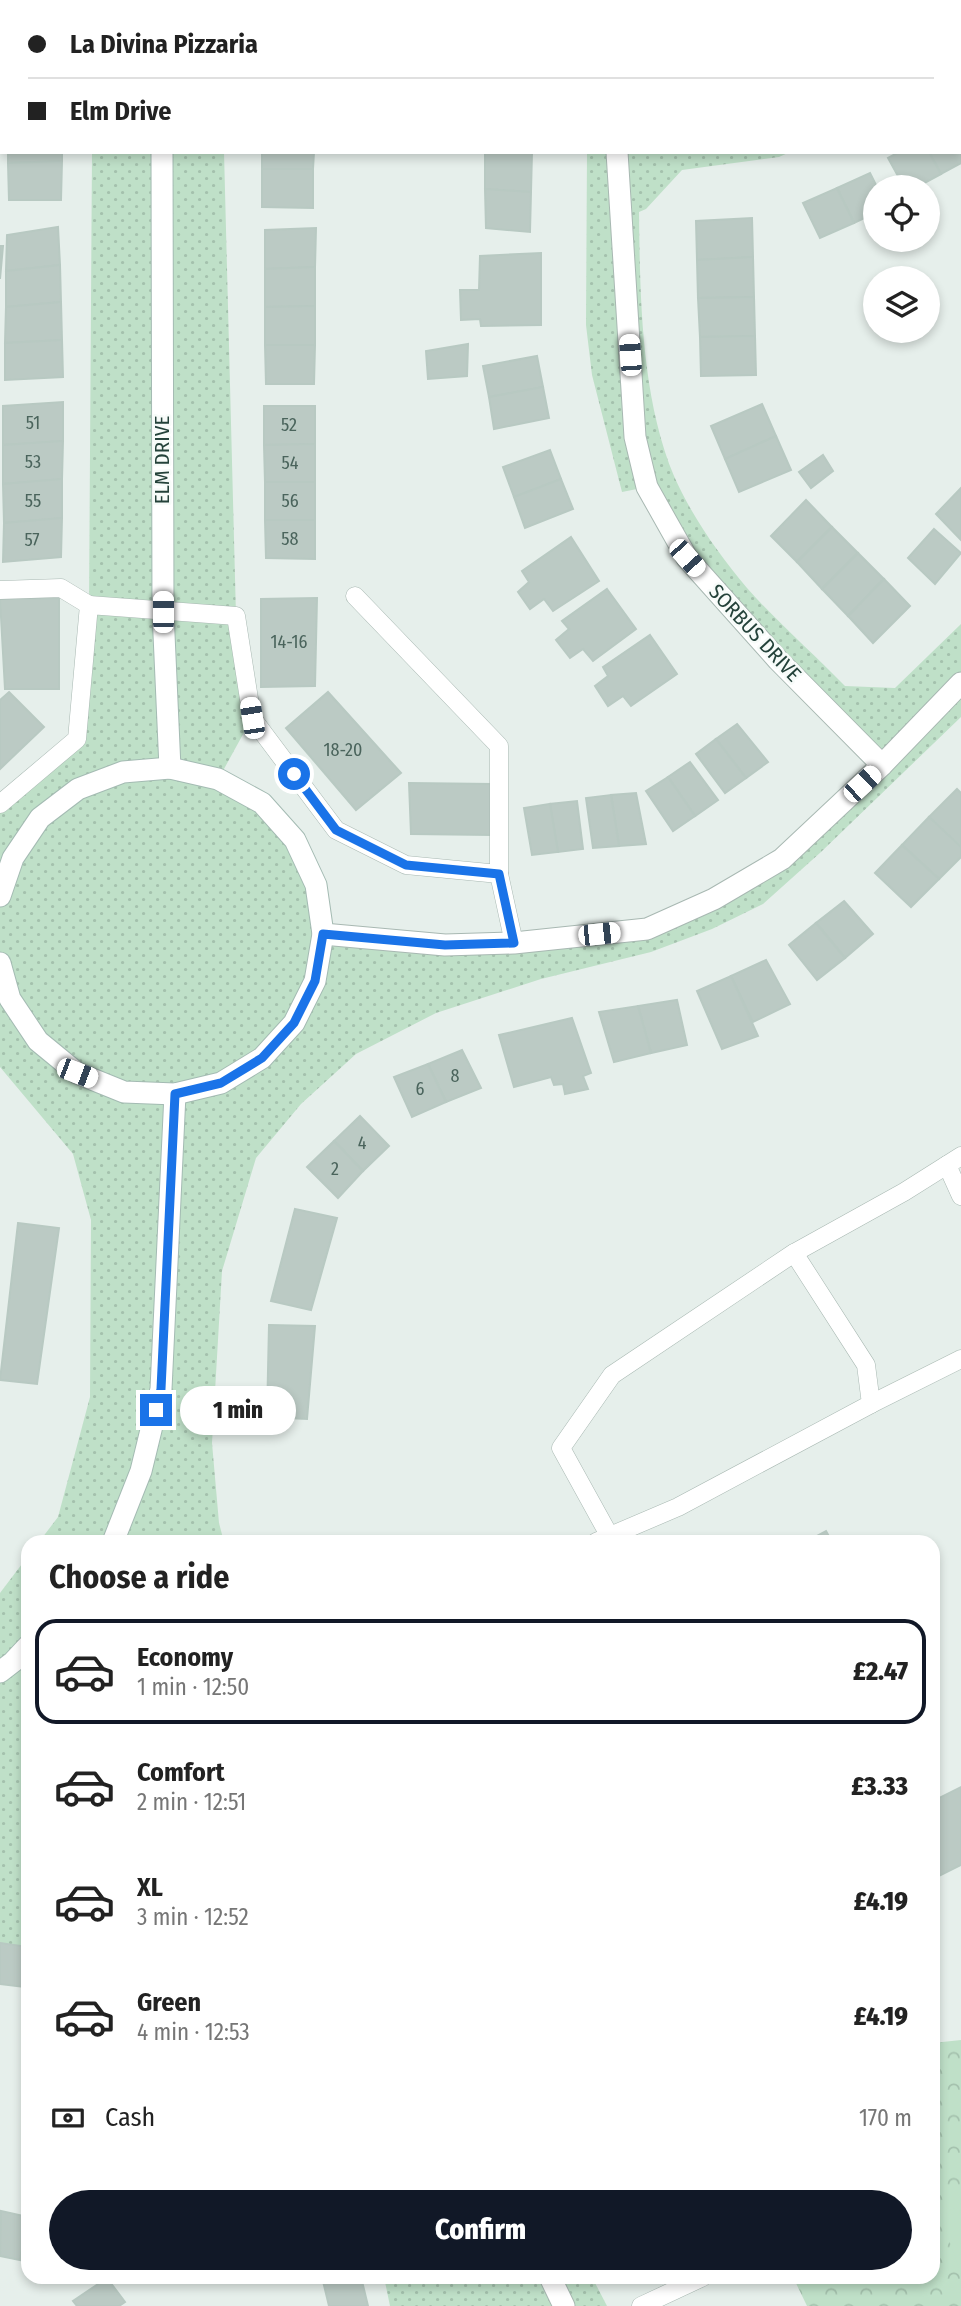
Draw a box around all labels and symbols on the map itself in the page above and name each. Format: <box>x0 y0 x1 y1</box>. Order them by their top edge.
car <box>619 333 642 377</box>
house number: 51 <box>26 412 40 434</box>
house number: 52 <box>281 414 297 436</box>
street label: ELM DRIVE <box>149 416 175 504</box>
house number: 53 <box>25 451 41 473</box>
house number: 54 <box>282 452 299 474</box>
house number: 55 <box>25 490 41 512</box>
house number: 56 <box>281 490 299 512</box>
house number: 58 <box>281 528 299 550</box>
house number: 57 <box>24 529 40 551</box>
car <box>666 535 709 581</box>
street label: SORBUS DRIVE <box>703 579 807 687</box>
car <box>153 591 174 633</box>
house number: 14-16 <box>270 631 308 653</box>
car <box>239 696 266 740</box>
house number: 18-20 <box>324 739 362 761</box>
route start <box>278 758 310 790</box>
car <box>840 762 885 806</box>
car <box>578 921 621 947</box>
car <box>54 1056 101 1090</box>
house number: 8 <box>451 1065 460 1087</box>
house number: 6 <box>416 1078 425 1100</box>
house number: 4 <box>358 1132 367 1154</box>
house number: 2 <box>331 1158 339 1180</box>
callout: 1 min <box>180 1386 296 1434</box>
route end <box>140 1394 172 1426</box>

